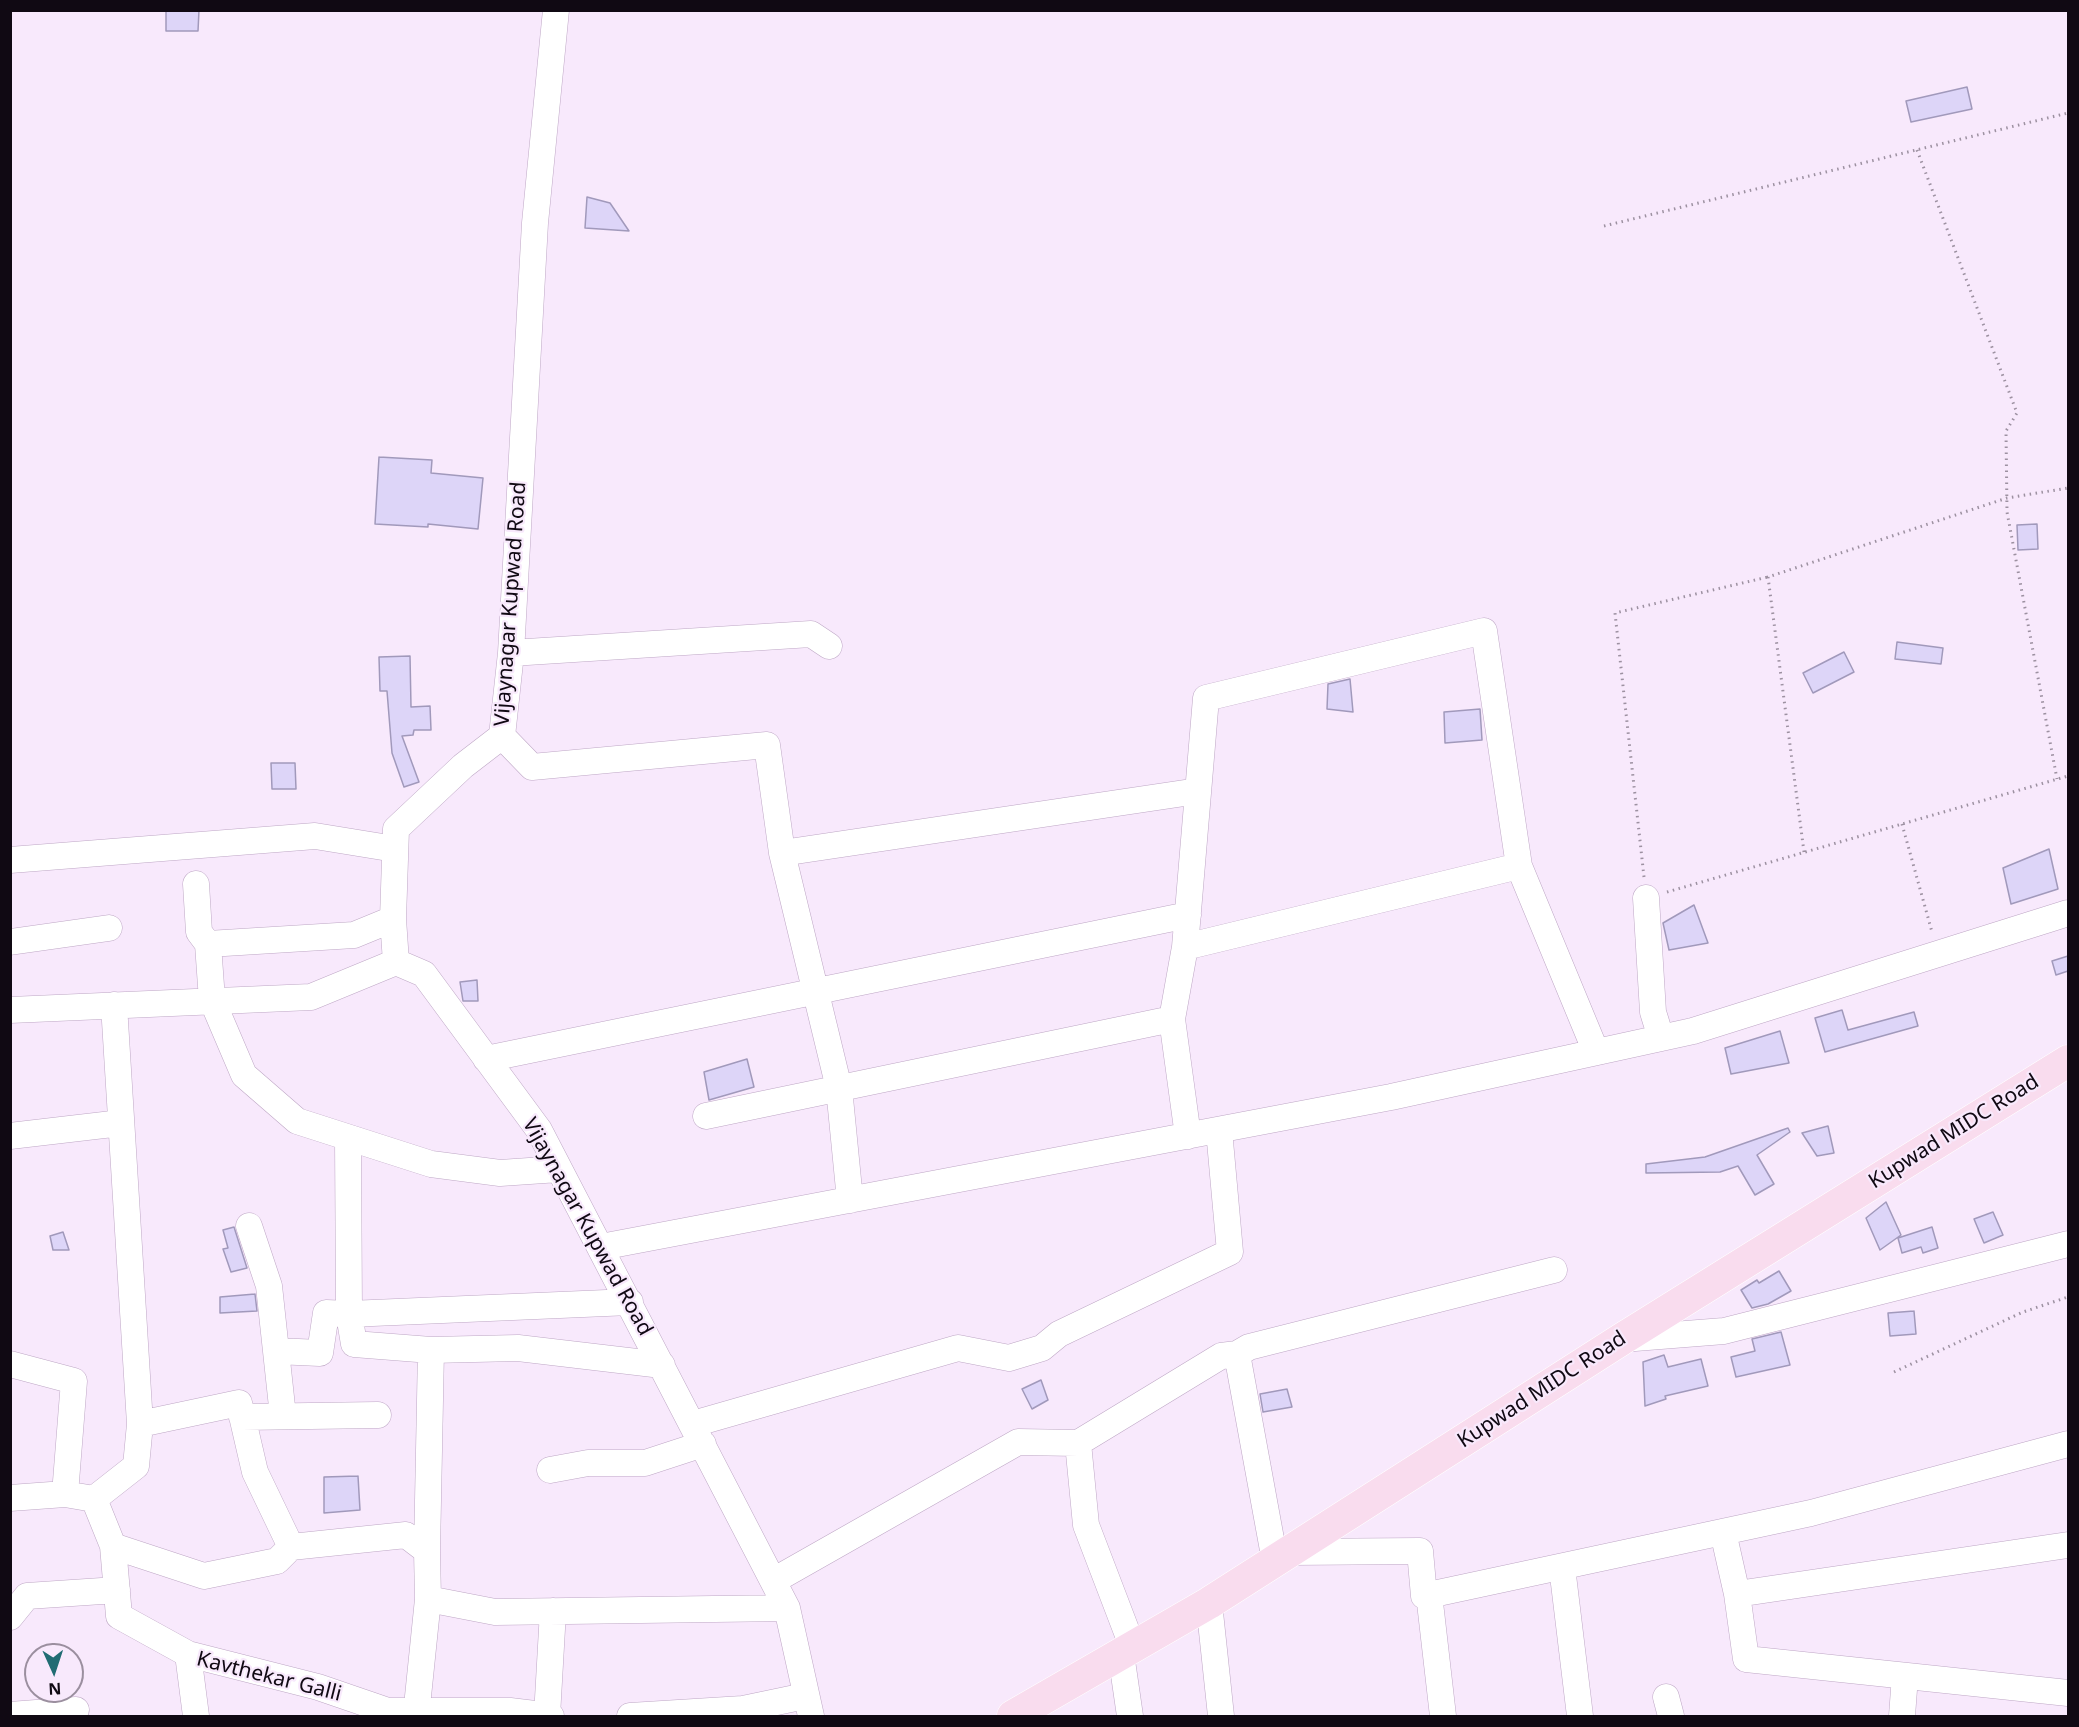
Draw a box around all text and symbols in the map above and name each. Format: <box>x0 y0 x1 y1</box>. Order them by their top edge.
street label: Vijaynagar Kupwad Road <box>490 481 532 727</box>
street label: Kupwad MIDC Road <box>1864 1069 2044 1195</box>
street label: Vijaynagar Kupwad Road <box>517 1114 657 1340</box>
street label: Kupwad MIDC Road <box>1453 1326 1631 1454</box>
north arrow <box>24 1643 84 1703</box>
street label: Kavthekar Galli <box>194 1647 344 1707</box>
text: N <box>48 1678 62 1700</box>

